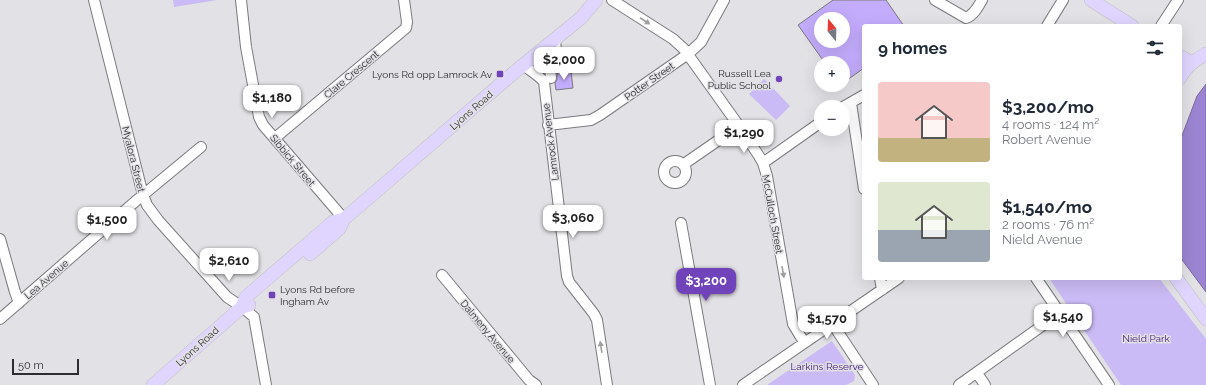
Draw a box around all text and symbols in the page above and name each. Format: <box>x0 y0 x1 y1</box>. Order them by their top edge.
north arrow <box>814 12 850 48</box>
map controls <box>814 12 850 136</box>
one-way arrow <box>640 17 650 25</box>
icon: filters <box>1144 37 1166 59</box>
text: 9 homes <box>878 38 947 58</box>
pin: $2,000 <box>531 47 597 81</box>
street label: Clare Crescent <box>322 48 381 101</box>
text: $2,000 <box>543 52 585 67</box>
button: + <box>814 56 850 92</box>
street label: Potter Street <box>622 60 677 103</box>
place label: Russell Lea Public School <box>708 68 771 91</box>
place label: Lyons Rd opp Lamrock Av <box>372 69 493 80</box>
marker: Lyons Rd opp Lamrock Av <box>495 69 505 79</box>
marker: Russell Lea Public School <box>774 74 784 84</box>
pin: $1,180 <box>239 85 305 119</box>
street label: Lyons Road <box>448 89 495 132</box>
text: $1,180 <box>252 90 292 105</box>
text: $3,200/mo <box>1002 97 1094 117</box>
icon: home <box>910 98 958 146</box>
button: − <box>814 100 850 136</box>
street label: Lamrock Avenue <box>540 102 561 181</box>
text: 4 rooms · 124 m² <box>1002 117 1099 132</box>
pin: $1,290 <box>711 120 777 154</box>
street label: Myalora Street <box>120 125 147 194</box>
text: $1,290 <box>724 125 764 140</box>
street label: Sibbick Street <box>268 132 318 189</box>
text: Robert Avenue <box>1002 132 1091 147</box>
street label: McCulloch Street <box>760 174 785 255</box>
text: $1,540/mo <box>1002 197 1092 217</box>
icon: home <box>910 198 958 246</box>
pin: $3,060 <box>540 205 606 239</box>
pin: $1,500 <box>74 207 140 241</box>
text: $3,060 <box>552 210 594 225</box>
text: $1,500 <box>87 212 127 227</box>
text: 2 rooms · 76 m² <box>1002 217 1094 232</box>
text: Nield Avenue <box>1002 232 1083 247</box>
pin: $2,610 <box>196 248 262 282</box>
text: $2,610 <box>209 253 249 268</box>
street label: Lea Avenue <box>22 257 71 301</box>
one-way arrow <box>780 266 786 278</box>
pin: $3,200 <box>673 268 739 302</box>
text: $3,200 <box>685 273 727 288</box>
place label: Lyons Rd before Ingham Av <box>280 284 355 307</box>
marker: Lyons Rd before Ingham Av <box>267 290 277 300</box>
street label: Dalmeny Avenue <box>458 298 517 365</box>
pin: $1,540 <box>1030 304 1096 338</box>
pin: $1,570 <box>794 306 860 340</box>
text: $1,540 <box>1043 309 1083 324</box>
text: $1,570 <box>807 311 847 326</box>
street label: Lyons Road <box>174 324 221 368</box>
park label: Nield Park <box>1122 333 1171 344</box>
one-way arrow <box>598 340 604 353</box>
scale bar <box>12 357 79 376</box>
text: 50 m <box>18 359 44 372</box>
park label: Larkins Reserve <box>791 361 864 372</box>

